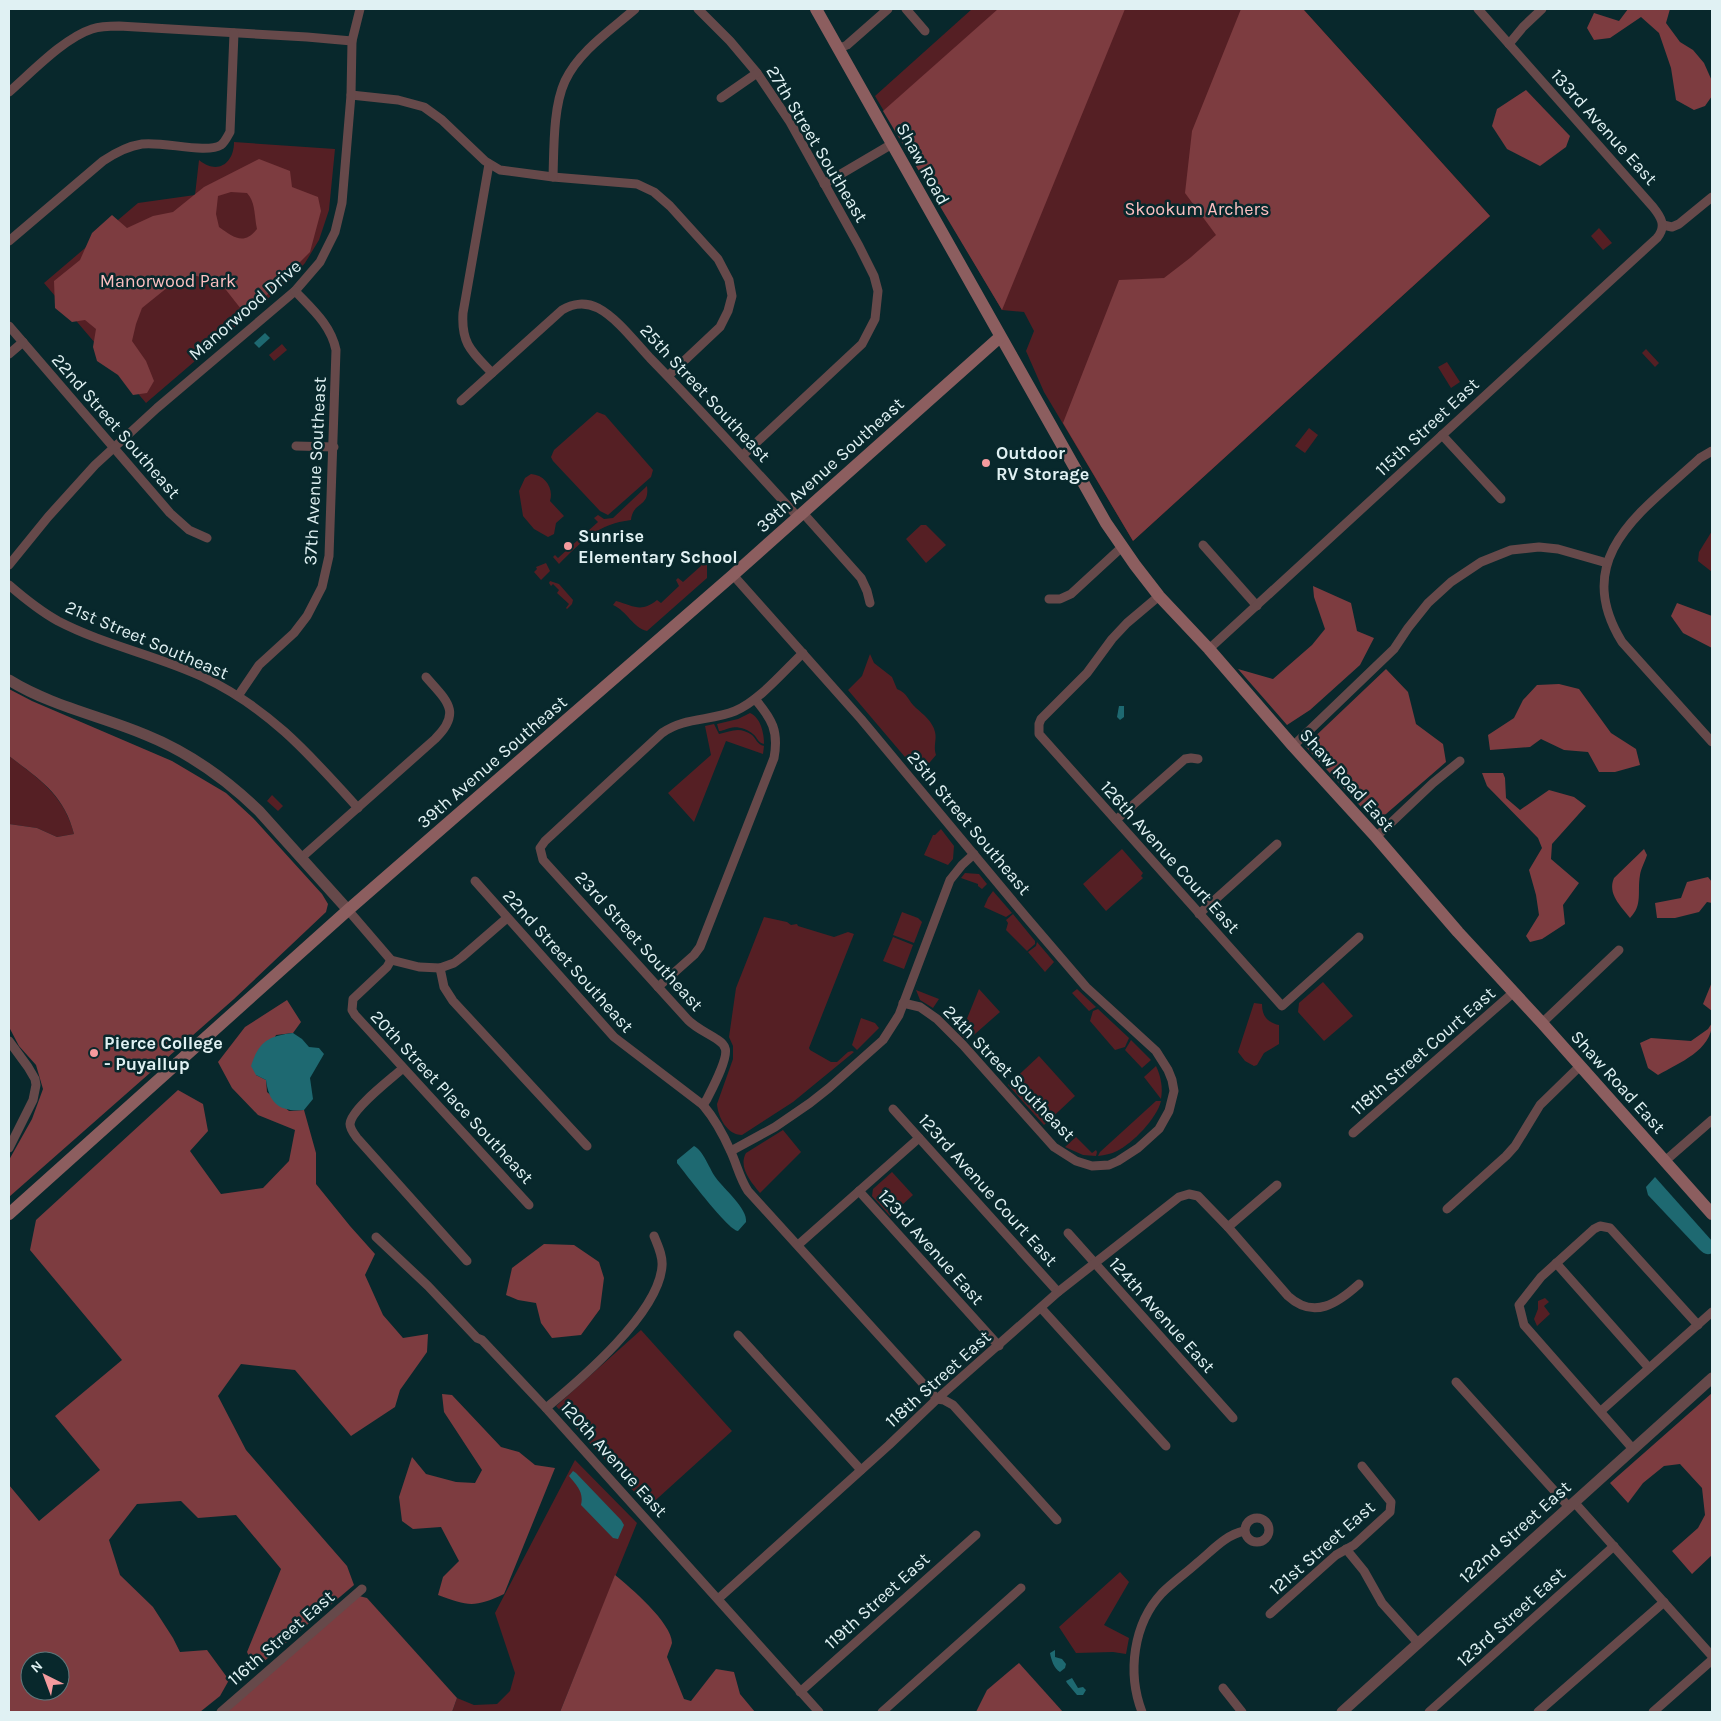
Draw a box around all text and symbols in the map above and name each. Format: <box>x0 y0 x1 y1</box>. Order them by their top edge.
street label: 27th Street Southeast <box>761 62 873 227</box>
street label: 133rd Avenue East <box>1546 64 1662 190</box>
street label: Shaw Road <box>891 119 955 209</box>
park label: Skookum Archers <box>1124 198 1270 220</box>
street label: Manorwood Drive <box>184 255 306 365</box>
park label: Manorwood Park <box>100 270 236 292</box>
street label: 25th Street Southeast <box>635 319 775 467</box>
street label: 22nd Street Southeast <box>47 349 185 503</box>
street label: 115th Street East <box>1371 373 1484 481</box>
street label: 37th Avenue Southeast <box>299 376 331 566</box>
street label: 39th Avenue Southeast <box>752 393 909 537</box>
place label: Outdoor RV Storage <box>996 442 1089 485</box>
marker: Outdoor RV Storage <box>980 457 992 469</box>
place label: Sunrise Elementary School <box>578 525 738 568</box>
marker: Sunrise Elementary School <box>562 540 574 552</box>
street label: 21st Street Southeast <box>62 596 232 684</box>
street label: 39th Avenue Southeast <box>413 691 572 833</box>
street label: Shaw Road East <box>1295 724 1399 836</box>
street label: 25th Street Southeast <box>902 747 1036 900</box>
street label: 126th Avenue Court East <box>1096 776 1244 938</box>
street label: 23rd Street Southeast <box>570 866 708 1016</box>
street label: 22nd Street Southeast <box>498 885 638 1037</box>
street label: 118th Street Court East <box>1346 982 1500 1120</box>
street label: 24th Street Southeast <box>938 1000 1080 1146</box>
street label: 20th Street Place Southeast <box>366 1006 538 1188</box>
street label: Shaw Road East <box>1566 1026 1670 1138</box>
place label: Pierce College - Puyallup <box>104 1032 223 1075</box>
marker: Pierce College - Puyallup <box>88 1047 100 1059</box>
street label: 123rd Avenue Court East <box>914 1109 1062 1271</box>
street label: 123rd Avenue East <box>873 1185 989 1310</box>
street label: 124th Avenue East <box>1104 1253 1220 1378</box>
street label: 118th Street East <box>881 1326 996 1432</box>
street label: 120th Avenue East <box>556 1396 672 1522</box>
street label: 122nd Street East <box>1455 1476 1575 1588</box>
street label: 121st Street East <box>1265 1496 1379 1600</box>
street label: 119th Street East <box>820 1548 934 1654</box>
street label: 123rd Street East <box>1452 1562 1570 1671</box>
street label: 116th Street East <box>223 1586 339 1690</box>
north arrow <box>20 1651 70 1701</box>
text: N <box>27 1657 46 1676</box>

